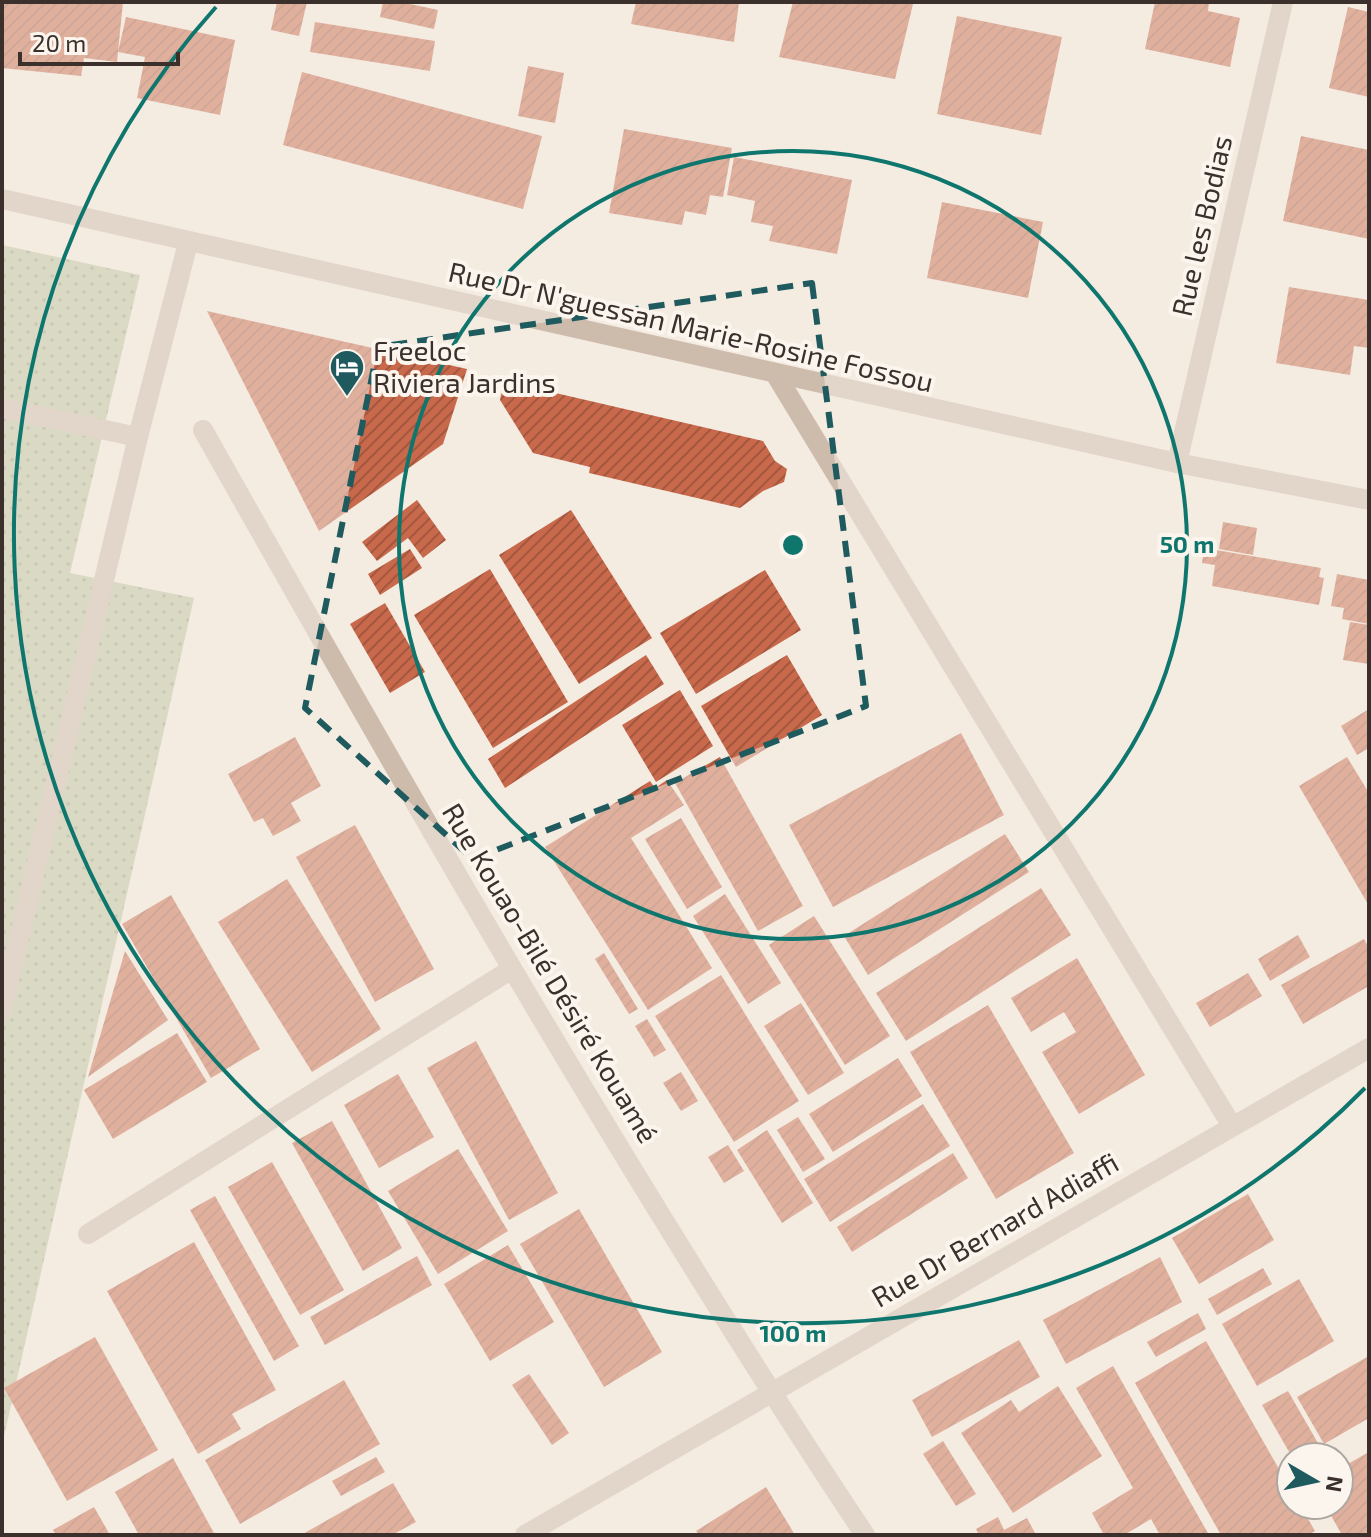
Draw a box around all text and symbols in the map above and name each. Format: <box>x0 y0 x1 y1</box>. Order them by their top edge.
scale bar <box>20 16 178 66</box>
text: 20 m <box>32 28 86 57</box>
street label: Rue les Bodias <box>1164 132 1238 319</box>
street label: Rue Dr N'guessan Marie-Rosine Fossou <box>445 254 937 398</box>
place label: Freeloc Riviera Jardins <box>373 333 556 399</box>
hotel icon: Freeloc Riviera Jardins <box>328 348 366 398</box>
text: 50 m <box>1160 529 1214 558</box>
centre of rings <box>779 531 807 559</box>
street label: Rue Kouao-Bilé Désiré Kouamé <box>436 796 666 1149</box>
street label: Rue Dr Bernard Adiaffi <box>865 1145 1124 1314</box>
text: 100 m <box>760 1318 826 1347</box>
north arrow <box>1275 1441 1355 1521</box>
text: N <box>1322 1474 1350 1494</box>

